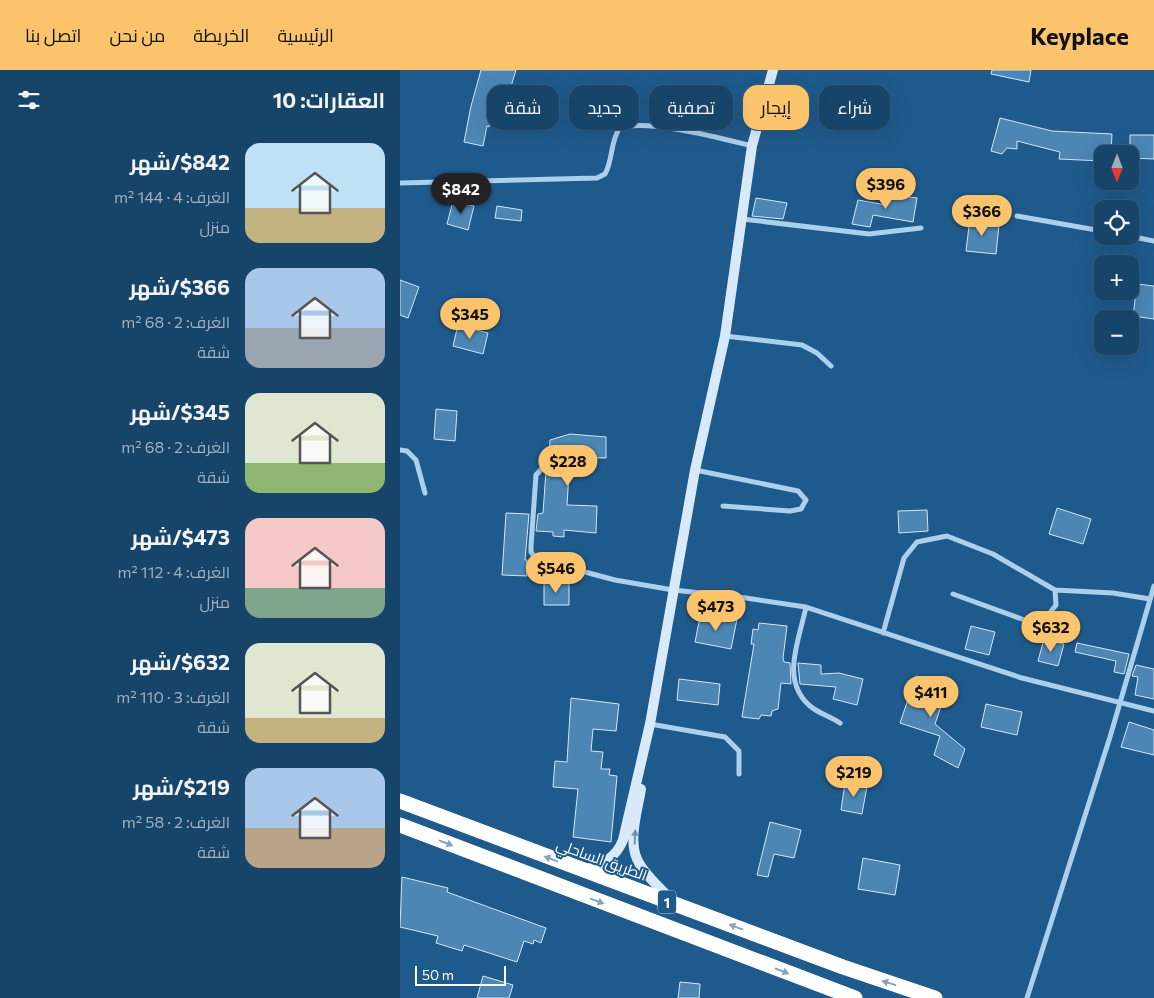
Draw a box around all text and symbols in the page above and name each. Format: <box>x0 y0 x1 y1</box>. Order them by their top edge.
text: Keyplace <box>1030 21 1129 50</box>
text: اتصل بنا <box>25 24 81 46</box>
text: من نحن <box>109 24 165 46</box>
text: الخريطة <box>193 24 249 46</box>
text: الرئيسية <box>277 24 334 46</box>
chip: شقة <box>487 85 559 130</box>
chip: جديد <box>569 85 639 130</box>
chip: تصفية <box>649 85 733 130</box>
chip: إيجار <box>743 85 809 130</box>
chip: شراء <box>819 85 890 130</box>
icon: filters <box>15 86 43 114</box>
text: العقارات: 10 <box>273 87 385 112</box>
north arrow <box>1094 145 1139 190</box>
map controls <box>1094 145 1139 355</box>
text: $842/شهر <box>130 149 230 174</box>
icon: home <box>285 163 345 223</box>
pin: $396 <box>856 168 916 210</box>
pin: $842 <box>431 172 491 215</box>
text: $396 <box>867 174 905 193</box>
text: $842 <box>442 179 480 198</box>
text: الغرف: 4 · 144 m² <box>114 187 230 206</box>
pin: $366 <box>952 194 1012 237</box>
button: locate <box>1094 200 1139 245</box>
text: $366 <box>963 201 1001 220</box>
text: منزل <box>200 217 230 236</box>
button: + <box>1094 255 1139 300</box>
text: $366/شهر <box>129 274 230 299</box>
icon: home <box>285 288 345 348</box>
pin: $345 <box>440 298 500 340</box>
text: $345 <box>451 304 489 323</box>
button: − <box>1094 310 1139 355</box>
text: الغرف: 2 · 68 m² <box>121 312 230 331</box>
text: شقة <box>197 342 230 361</box>
text: $345/شهر <box>130 399 230 424</box>
icon: home <box>285 413 345 473</box>
text: الغرف: 2 · 68 m² <box>121 437 230 456</box>
pin: $228 <box>538 444 598 487</box>
text: $228 <box>549 451 587 470</box>
text: شقة <box>197 467 230 486</box>
text: $473/شهر <box>131 524 230 549</box>
icon: home <box>285 538 345 598</box>
pin: $546 <box>526 552 586 594</box>
text: $546 <box>537 558 575 577</box>
text: الغرف: 4 · 112 m² <box>117 562 230 581</box>
pin: $473 <box>686 590 746 632</box>
text: منزل <box>200 592 230 611</box>
text: $473 <box>698 596 734 615</box>
pin: $632 <box>1021 610 1081 653</box>
text: $632 <box>1032 617 1070 636</box>
text: $632/شهر <box>130 649 230 674</box>
icon: home <box>285 663 345 723</box>
pin: $411 <box>901 676 961 718</box>
text: $411 <box>914 682 948 701</box>
text: الغرف: 3 · 110 m² <box>116 687 230 706</box>
text: شقة <box>197 717 230 736</box>
pin: $219 <box>824 756 884 798</box>
text: $219 <box>836 762 872 781</box>
text: $219/شهر <box>133 774 230 799</box>
icon: home <box>285 788 345 848</box>
text: الغرف: 2 · 58 m² <box>122 812 230 831</box>
one-way arrow <box>631 829 639 845</box>
street label: الطريق الساحلي <box>553 834 650 887</box>
one-way arrow <box>438 839 453 847</box>
text: شقة <box>197 842 230 861</box>
one-way arrow <box>543 855 558 863</box>
road number: 1 <box>658 890 676 914</box>
one-way arrow <box>590 897 604 905</box>
one-way arrow <box>729 923 743 931</box>
scale bar <box>415 963 506 986</box>
text: 50 m <box>422 966 454 983</box>
one-way arrow <box>775 967 790 975</box>
one-way arrow <box>881 978 896 986</box>

